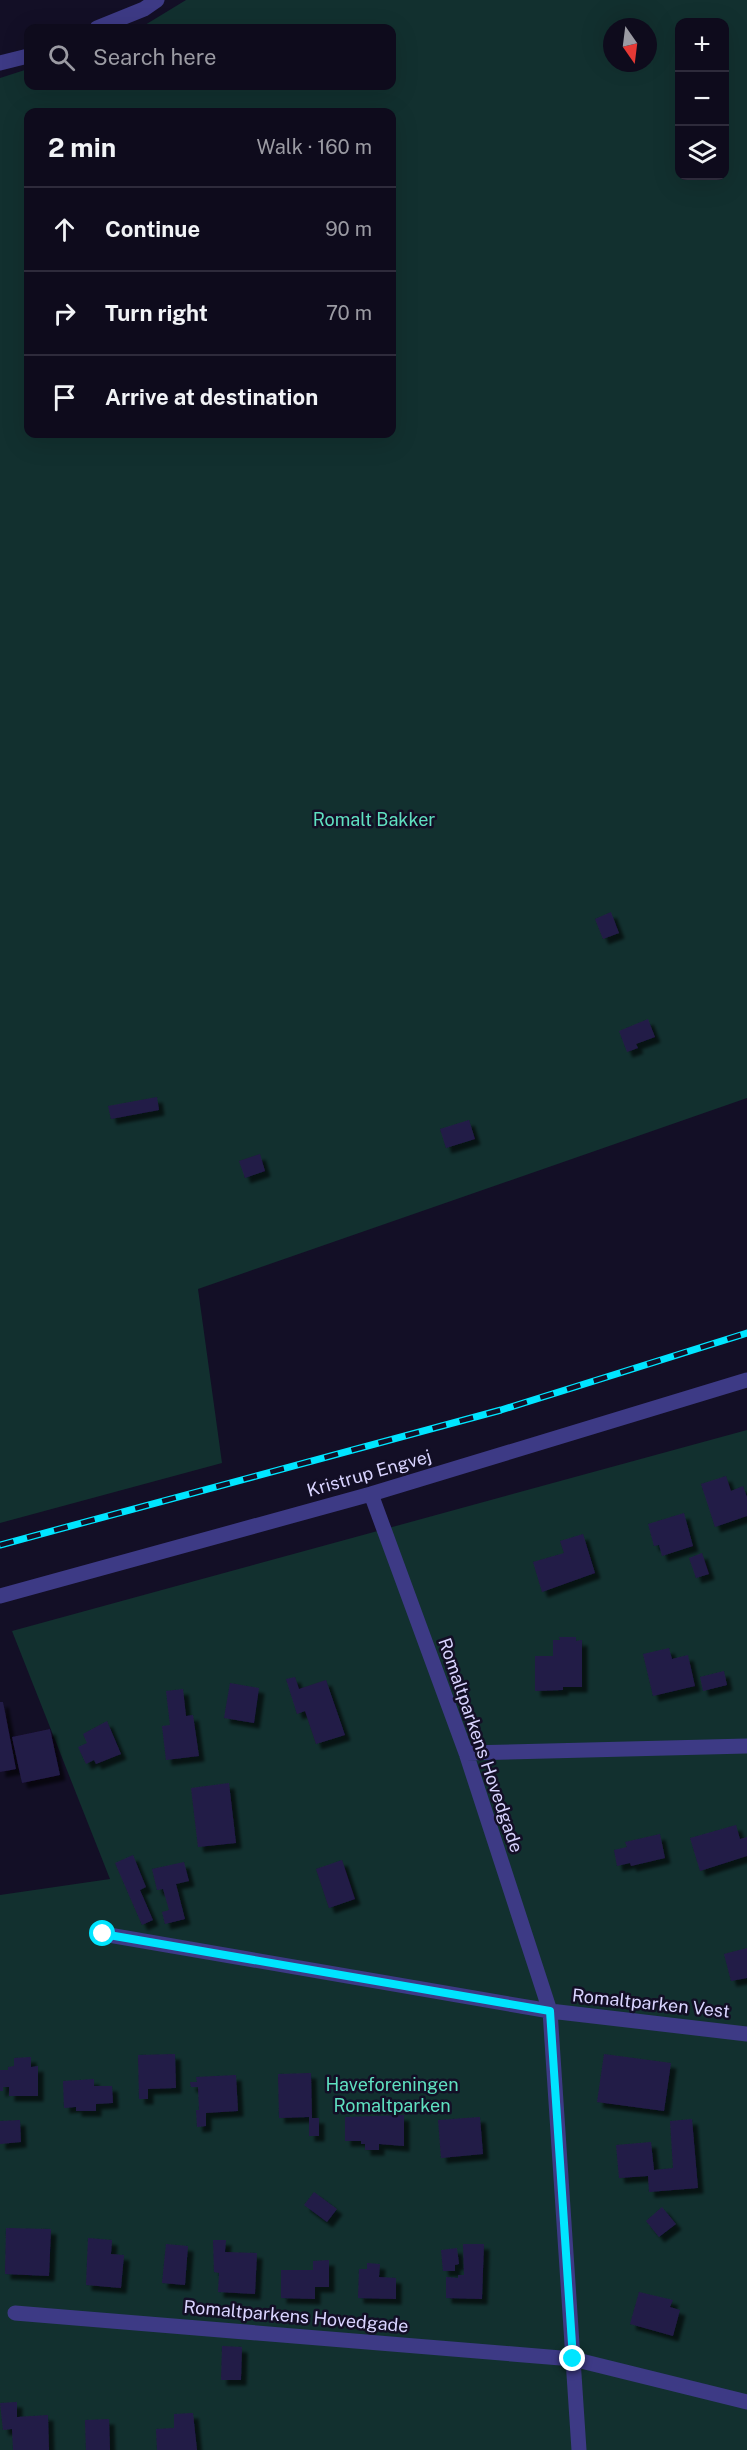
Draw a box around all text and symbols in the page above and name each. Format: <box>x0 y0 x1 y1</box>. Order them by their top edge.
north arrow <box>603 18 657 72</box>
map controls <box>675 18 729 180</box>
button: + <box>675 18 729 72</box>
search box <box>24 24 396 90</box>
icon: search <box>45 41 78 74</box>
text: Search here <box>93 44 217 70</box>
button: − <box>675 72 729 126</box>
button: layers <box>675 126 729 180</box>
text: 2 min <box>48 132 116 163</box>
text: Walk · 160 m <box>257 135 372 159</box>
icon: ahead <box>48 213 81 246</box>
text: Continue <box>105 216 200 242</box>
text: 90 m <box>325 217 372 241</box>
icon: right <box>48 297 81 330</box>
text: Turn right <box>105 300 208 326</box>
text: 70 m <box>326 301 372 325</box>
icon: arrive <box>48 381 81 414</box>
text: Arrive at destination <box>105 384 318 410</box>
park label: Romalt Bakker <box>313 809 435 830</box>
street label: Kristrup Engvej <box>304 1445 434 1501</box>
street label: Romaltparkens Hovedgade <box>434 1635 528 1855</box>
route start <box>89 1920 115 1946</box>
street label: Romaltparken Vest <box>571 1984 731 2022</box>
park label: Haveforeningen Romaltparken <box>325 2074 459 2116</box>
street label: Romaltparkens Hovedgade <box>183 2296 409 2336</box>
route end <box>559 2345 585 2371</box>

